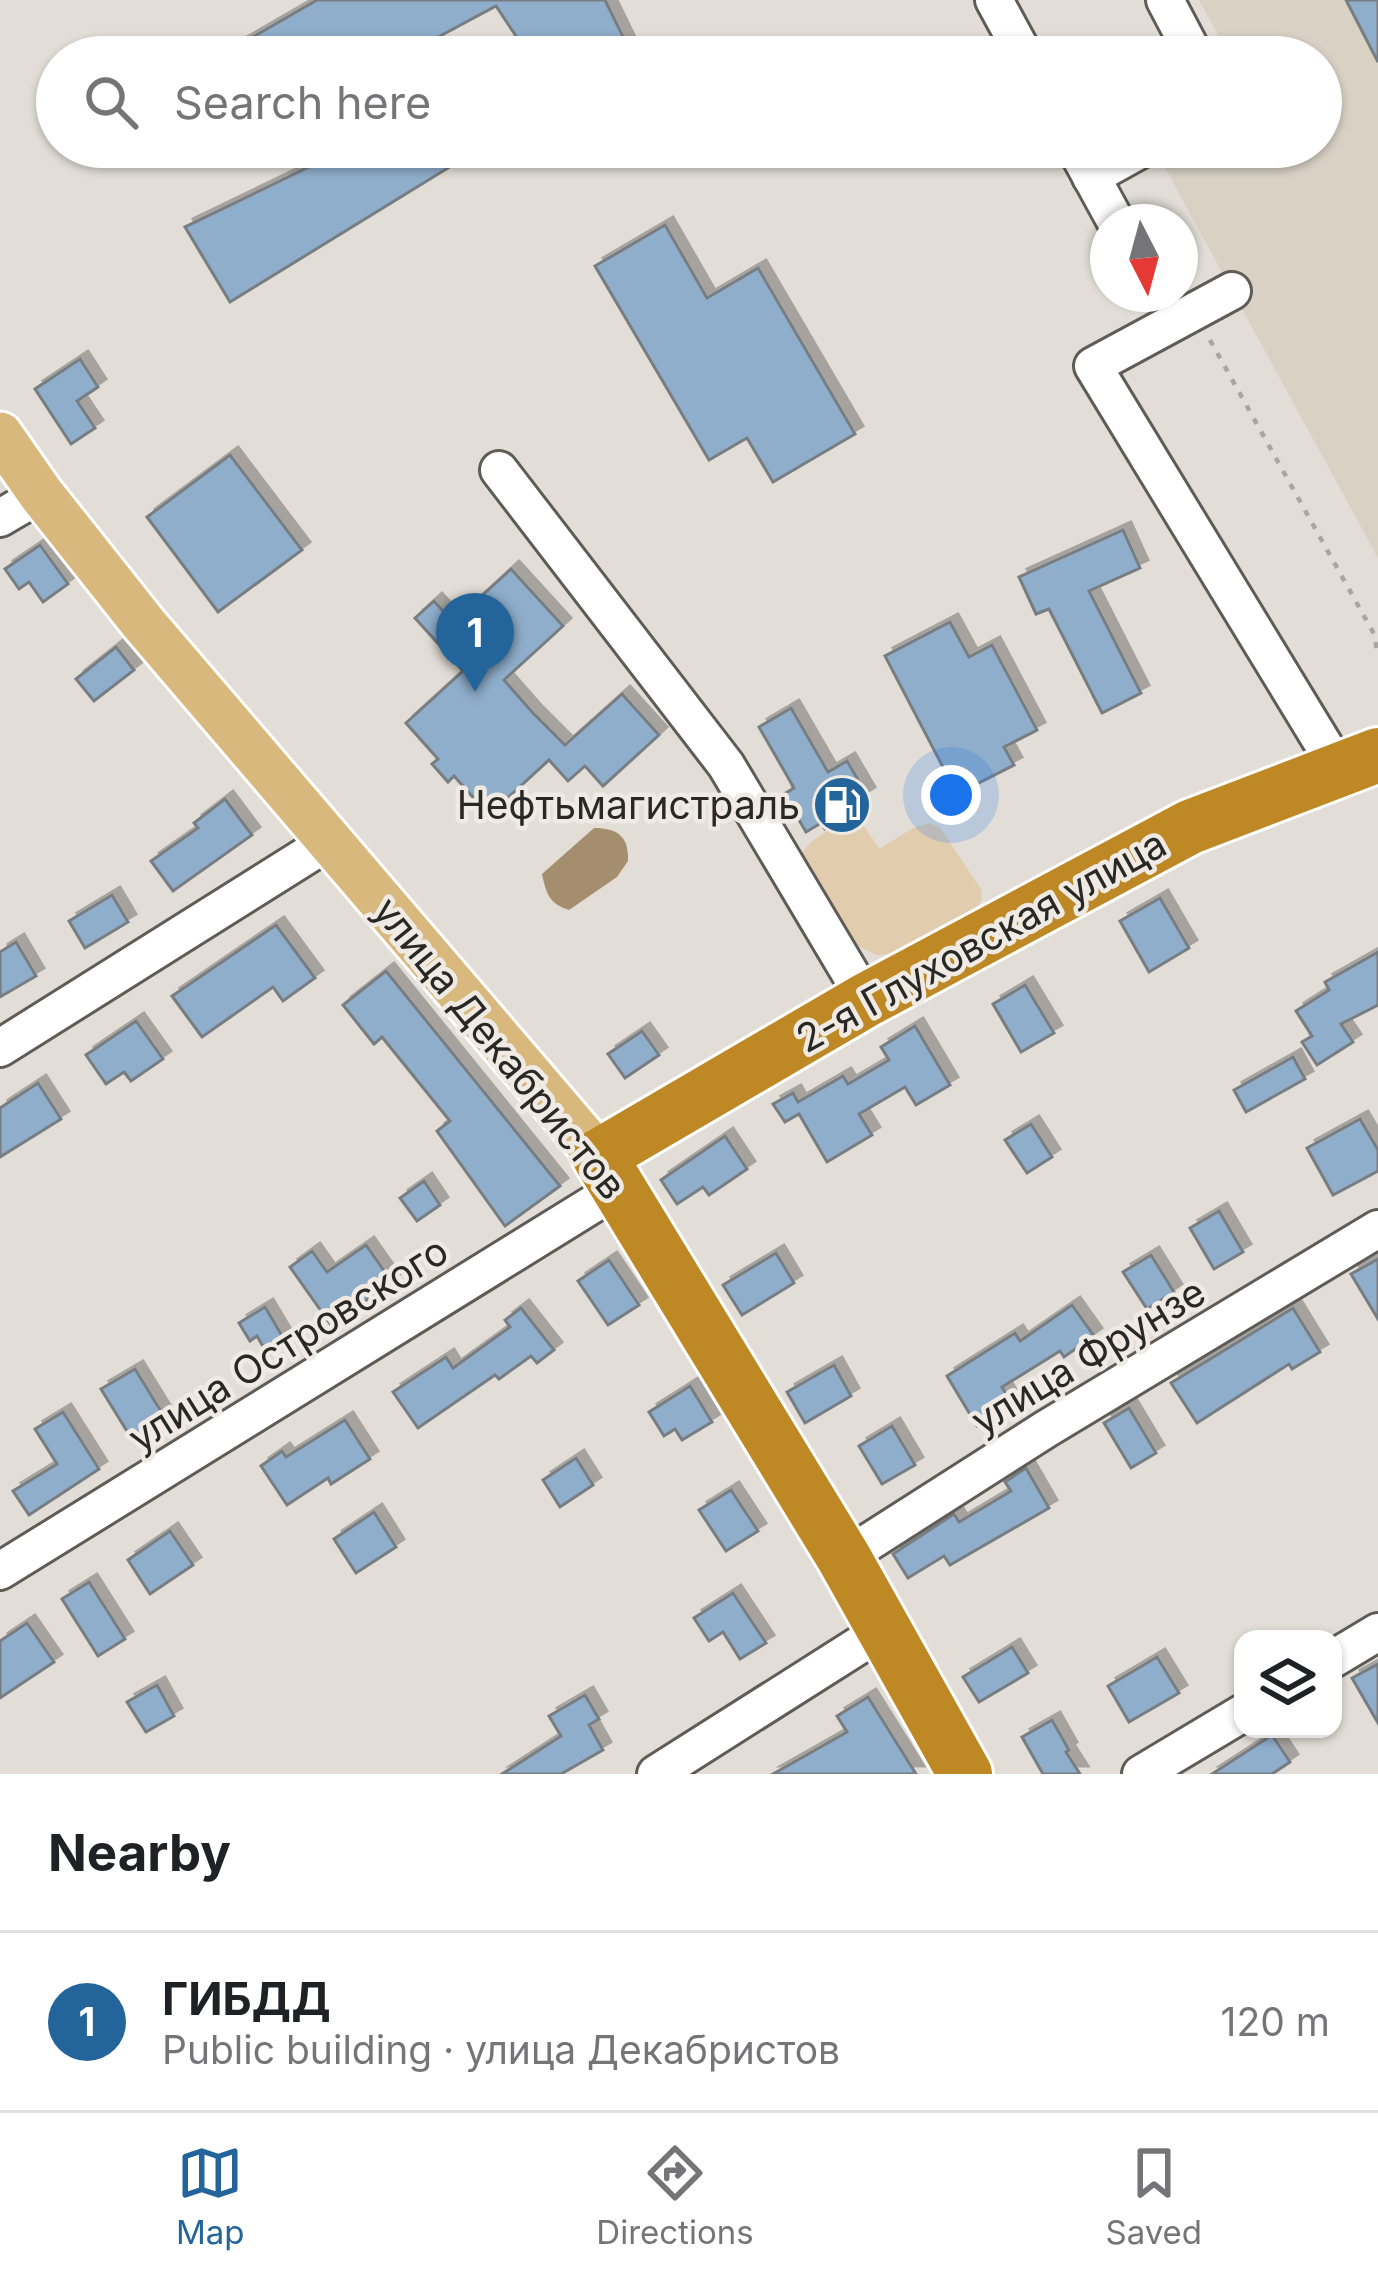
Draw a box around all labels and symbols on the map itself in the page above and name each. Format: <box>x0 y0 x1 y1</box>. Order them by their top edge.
north arrow <box>1090 204 1198 312</box>
pin: 1 <box>436 593 514 692</box>
your location <box>921 765 981 825</box>
fuel station icon: Нефтьмагистраль <box>811 774 873 836</box>
place label: Нефтьмагистраль <box>457 781 800 828</box>
street label: 2-я Глуховская улица <box>788 819 1174 1062</box>
street label: улица Декабристов <box>364 887 637 1208</box>
street label: улица Островского <box>119 1226 456 1461</box>
street label: улица Фрунзе <box>962 1267 1213 1444</box>

